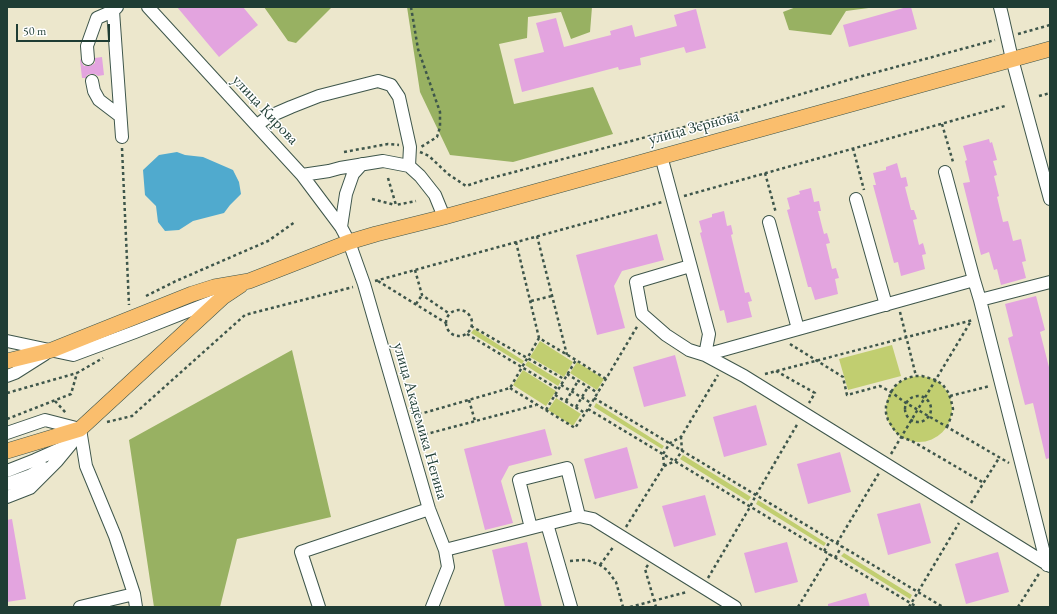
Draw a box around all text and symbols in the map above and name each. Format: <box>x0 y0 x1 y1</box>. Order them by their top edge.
scale bar <box>18 16 112 42</box>
text: 50 m <box>23 23 46 39</box>
street label: улица Кирова <box>228 71 302 149</box>
street label: улица Зернова <box>647 107 741 149</box>
street label: улица Академика Негина <box>388 340 452 502</box>

